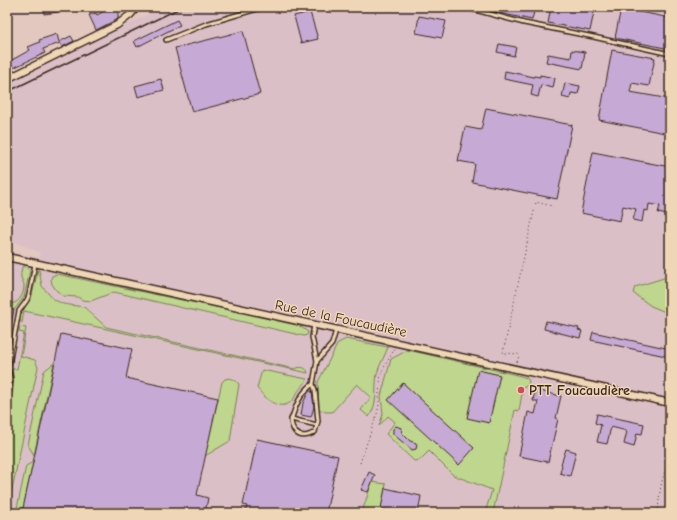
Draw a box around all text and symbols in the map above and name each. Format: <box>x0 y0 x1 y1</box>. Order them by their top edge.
street label: Rue de la Foucaudière <box>274 296 408 341</box>
place label: PTT Foucaudière <box>529 382 630 399</box>
marker: PTT Foucaudière <box>516 385 526 395</box>

